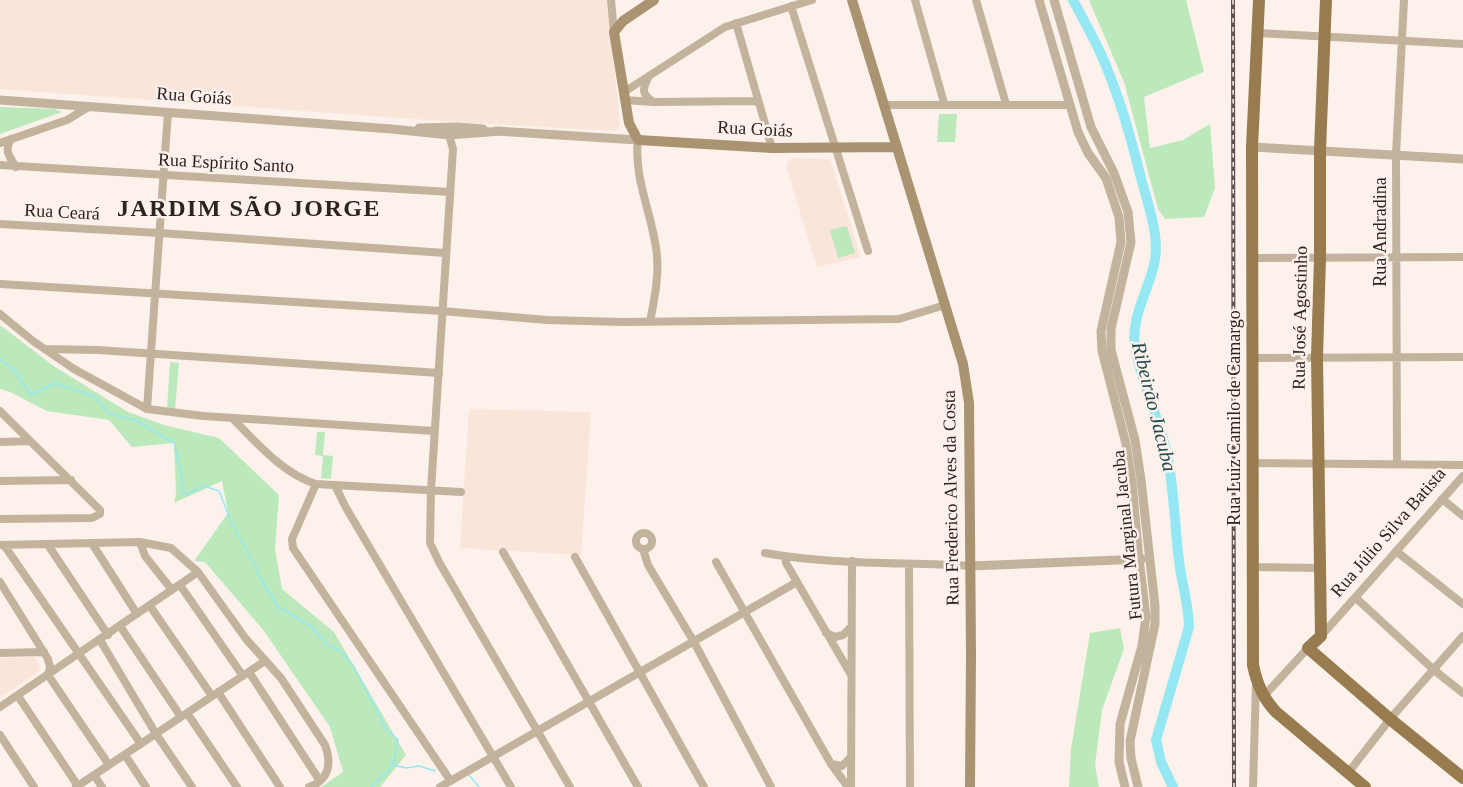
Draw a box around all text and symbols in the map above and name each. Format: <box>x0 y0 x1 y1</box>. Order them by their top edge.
street label: Rua Goiás <box>156 84 232 110</box>
street label: Rua Goiás <box>717 117 793 143</box>
street label: Rua Espírito Santo <box>158 150 294 178</box>
street label: Rua Andradina <box>1370 177 1392 287</box>
district label: JARDIM SÃO JORGE <box>117 196 381 224</box>
street label: Rua Ceará <box>24 200 100 226</box>
street label: Rua José Agostinho <box>1289 246 1313 390</box>
street label: Rua Luiz Camilo de Camargo <box>1224 310 1246 526</box>
water label: Ribeirão Jacuba <box>1125 340 1181 474</box>
street label: Rua Frederico Alves da Costa <box>939 390 965 606</box>
street label: Futura Marginal Jacuba <box>1108 449 1148 621</box>
street label: Rua Júlio Silva Batista <box>1327 464 1451 602</box>

